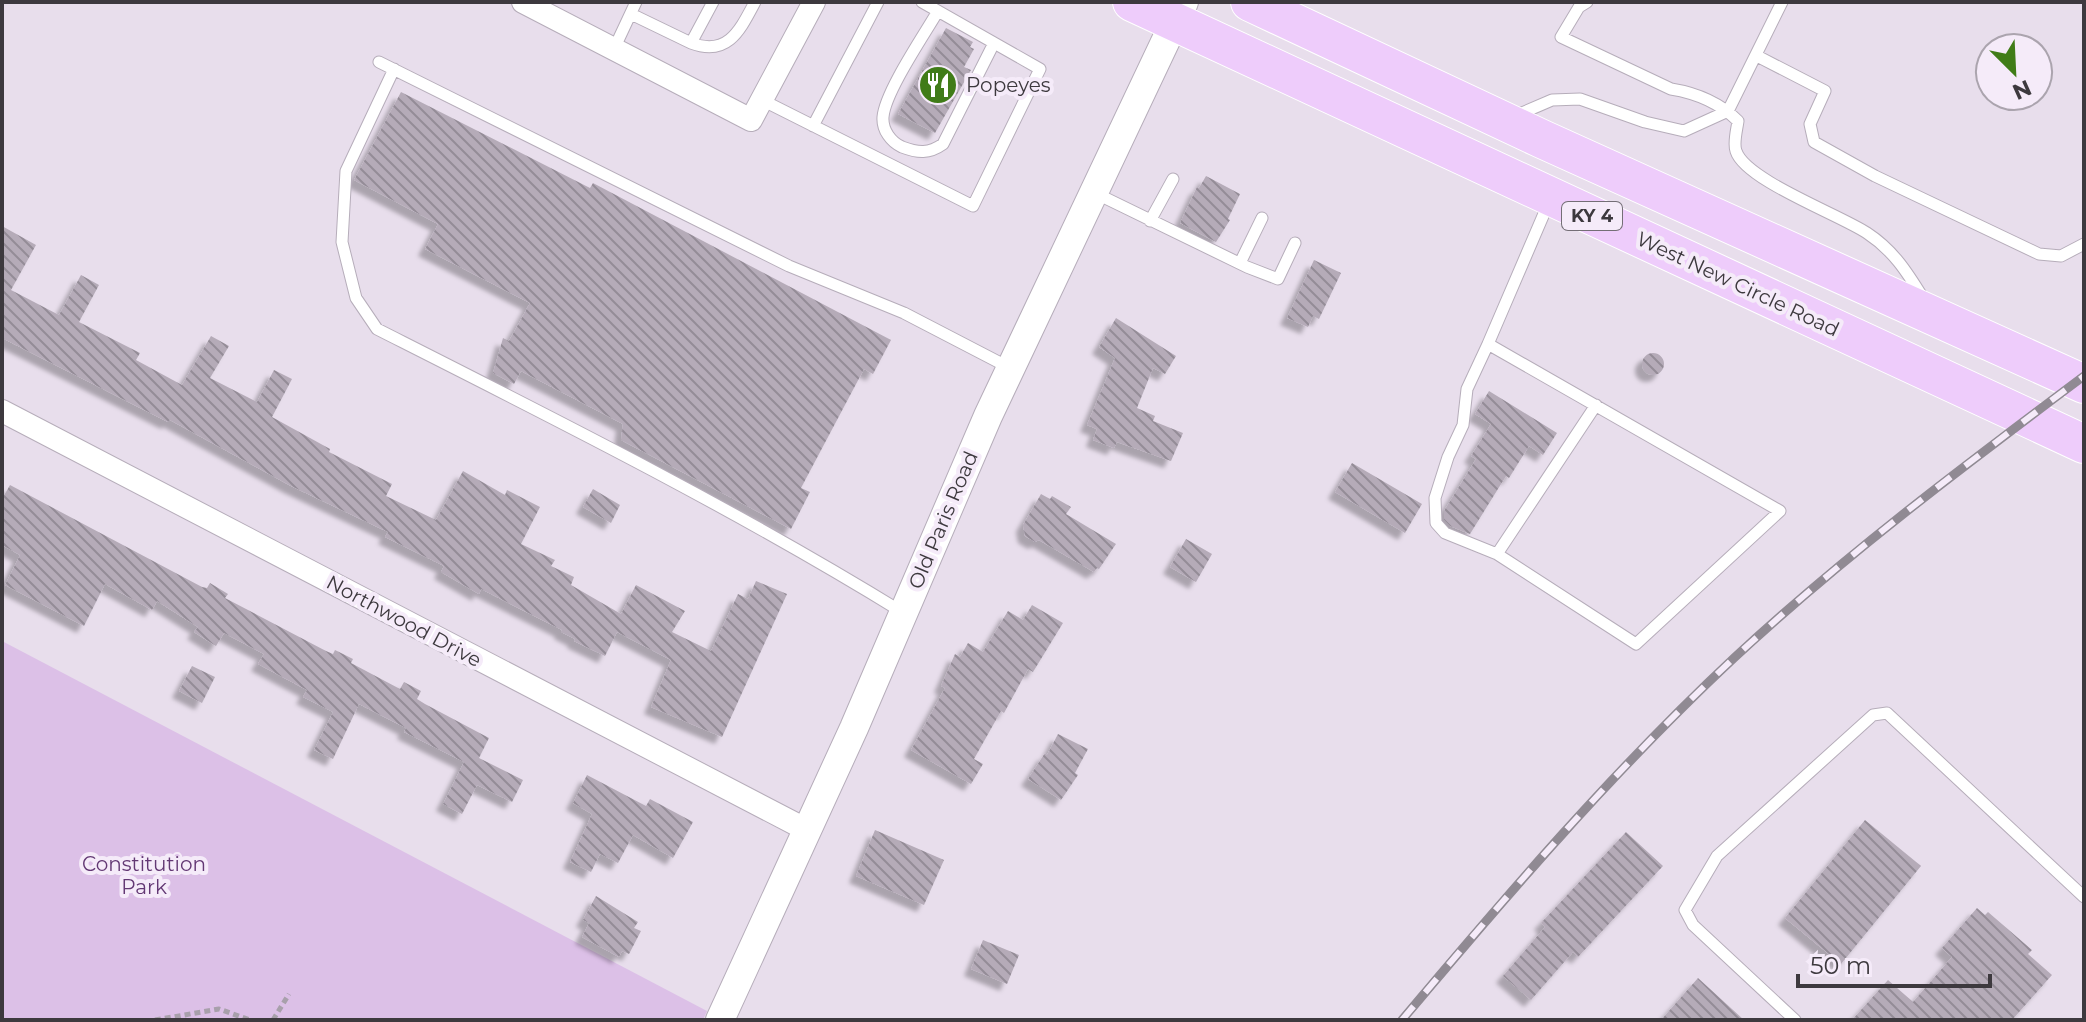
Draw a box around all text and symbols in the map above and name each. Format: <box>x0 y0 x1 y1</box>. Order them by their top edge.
north arrow <box>1974 32 2054 112</box>
restaurant icon: Popeyes <box>917 64 959 106</box>
place label: Popeyes <box>966 73 1051 97</box>
text: N <box>2008 74 2036 106</box>
road number: KY 4 <box>1562 202 1622 230</box>
street label: West New Circle Road <box>1633 226 1843 342</box>
street label: Old Paris Road <box>903 447 983 593</box>
street label: Northwood Drive <box>322 570 486 672</box>
park label: Constitution Park <box>82 852 206 899</box>
scale bar <box>1798 938 1990 988</box>
text: 50 m <box>1810 951 1871 980</box>

